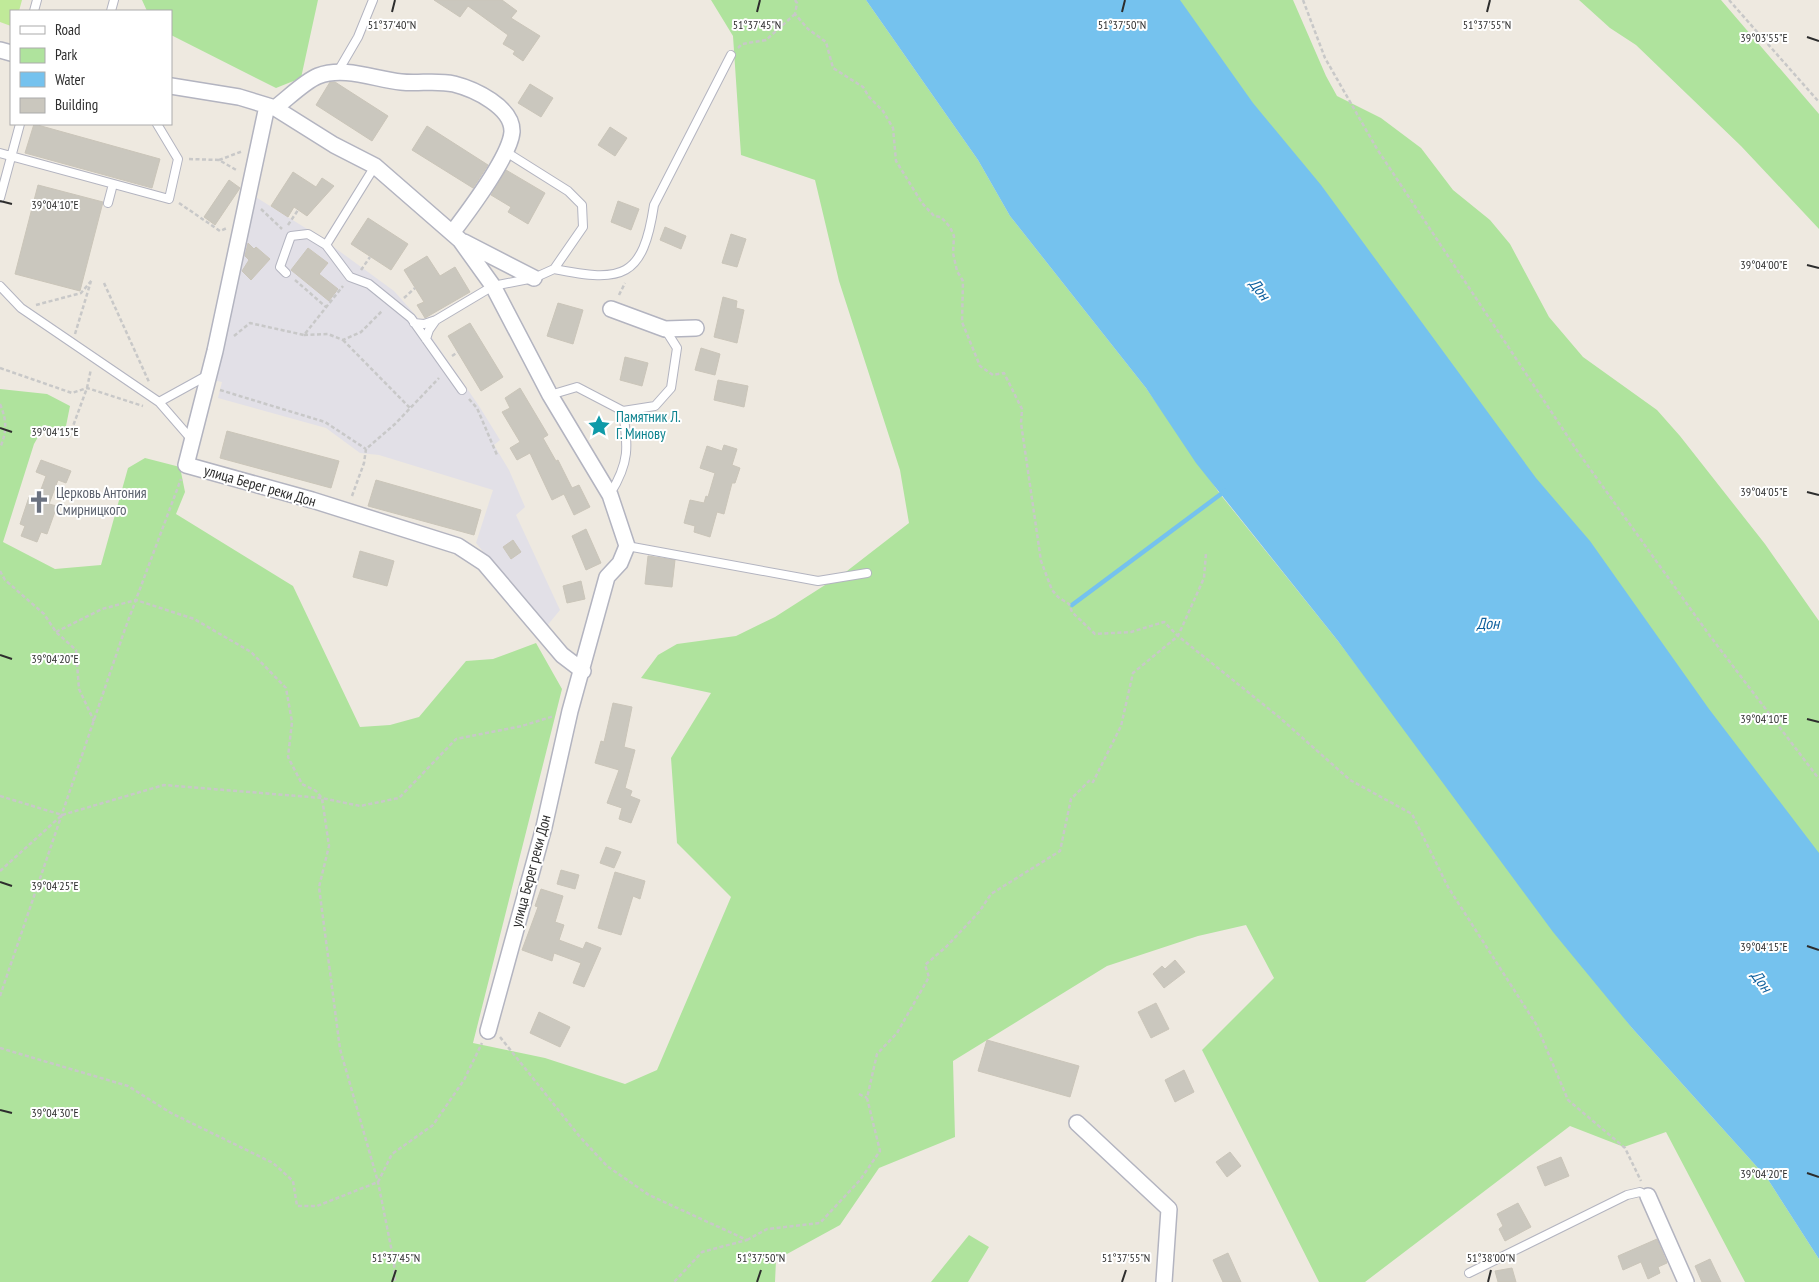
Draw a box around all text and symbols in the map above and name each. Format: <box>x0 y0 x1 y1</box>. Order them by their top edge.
legend <box>10 10 172 125</box>
text: 51°37'40"N <box>368 17 416 32</box>
text: 51°37'45"N <box>733 17 781 32</box>
text: 51°37'50"N <box>1098 17 1146 32</box>
text: 51°37'55"N <box>1463 17 1511 32</box>
text: Road <box>55 20 81 39</box>
text: 39°03'55"E <box>1740 30 1788 45</box>
text: Park <box>55 45 77 64</box>
text: Water <box>55 70 86 89</box>
text: Building <box>55 95 98 114</box>
text: 39°04'10"E <box>31 197 79 212</box>
text: 39°04'00"E <box>1740 257 1788 272</box>
water label: Дон <box>1245 273 1276 306</box>
place label: Памятник Л. Г. Минову <box>616 407 681 443</box>
place icon: Памятник Л. Г. Минову <box>586 413 612 439</box>
text: 39°04'15"E <box>31 424 79 439</box>
street label: улица Берег реки Дон <box>202 460 318 511</box>
place label: Церковь Антония Смирницкого <box>56 483 147 519</box>
text: 39°04'05"E <box>1740 484 1788 499</box>
church icon: Церковь Антония Смирницкого <box>26 489 52 515</box>
water label: Дон <box>1476 613 1501 633</box>
text: 39°04'20"E <box>31 651 79 666</box>
text: 39°04'10"E <box>1740 711 1788 726</box>
street label: улица Берег реки Дон <box>506 813 555 929</box>
text: 39°04'25"E <box>31 878 79 893</box>
text: 39°04'15"E <box>1740 939 1788 954</box>
water label: Дон <box>1747 965 1778 998</box>
text: 39°04'30"E <box>31 1105 79 1120</box>
text: 39°04'20"E <box>1740 1166 1788 1181</box>
text: 51°37'45"N <box>372 1250 420 1265</box>
text: 51°37'50"N <box>737 1250 785 1265</box>
text: 51°37'55"N <box>1102 1250 1150 1265</box>
text: 51°38'00"N <box>1467 1250 1515 1265</box>

